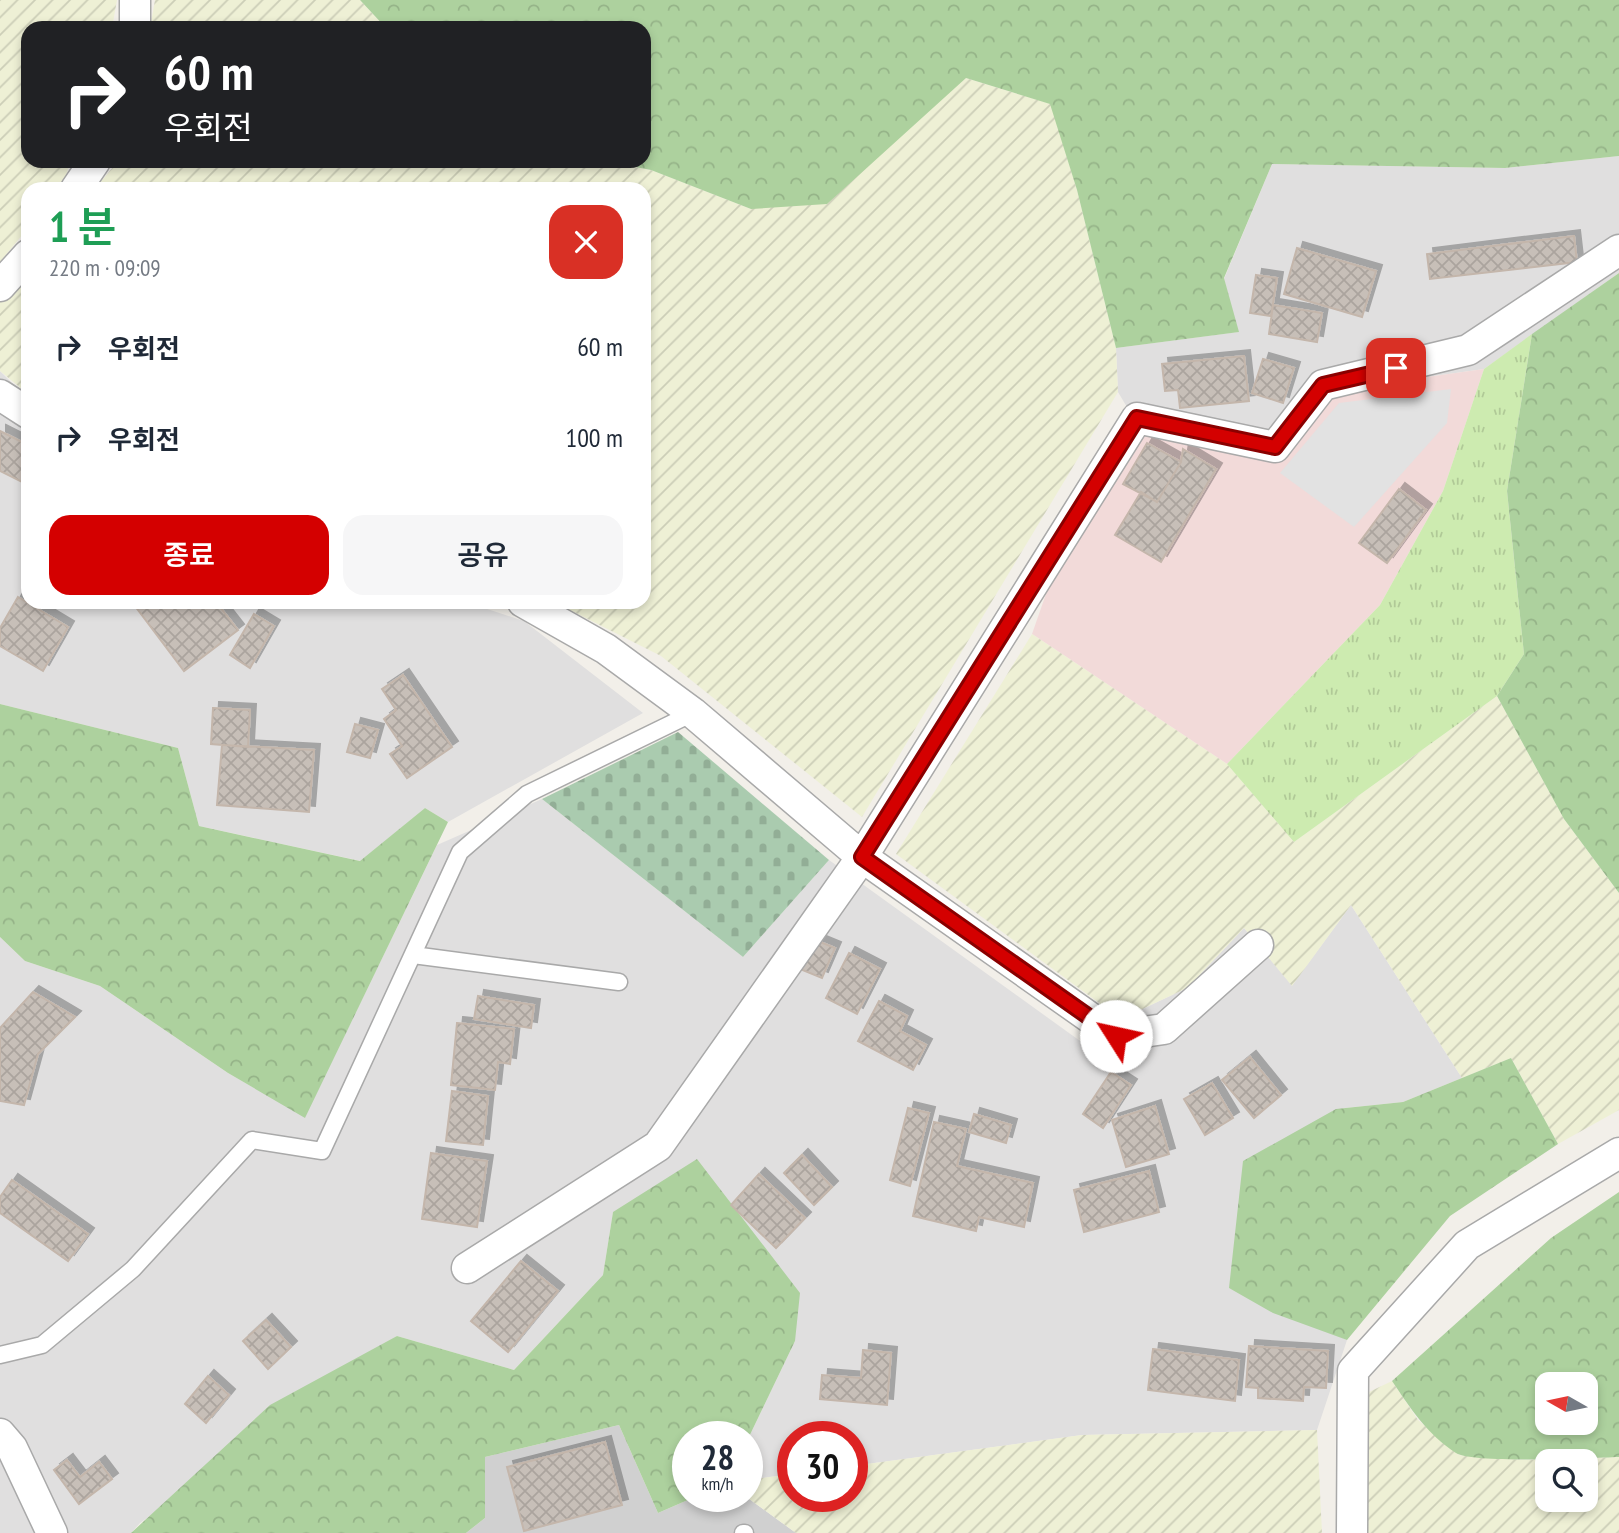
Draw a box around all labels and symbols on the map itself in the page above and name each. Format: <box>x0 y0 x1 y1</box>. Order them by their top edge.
pin <box>1366 338 1426 398</box>
position arrow <box>1079 999 1153 1073</box>
north arrow <box>1535 1372 1598 1435</box>
speed limit sign: 30 <box>777 1421 868 1512</box>

